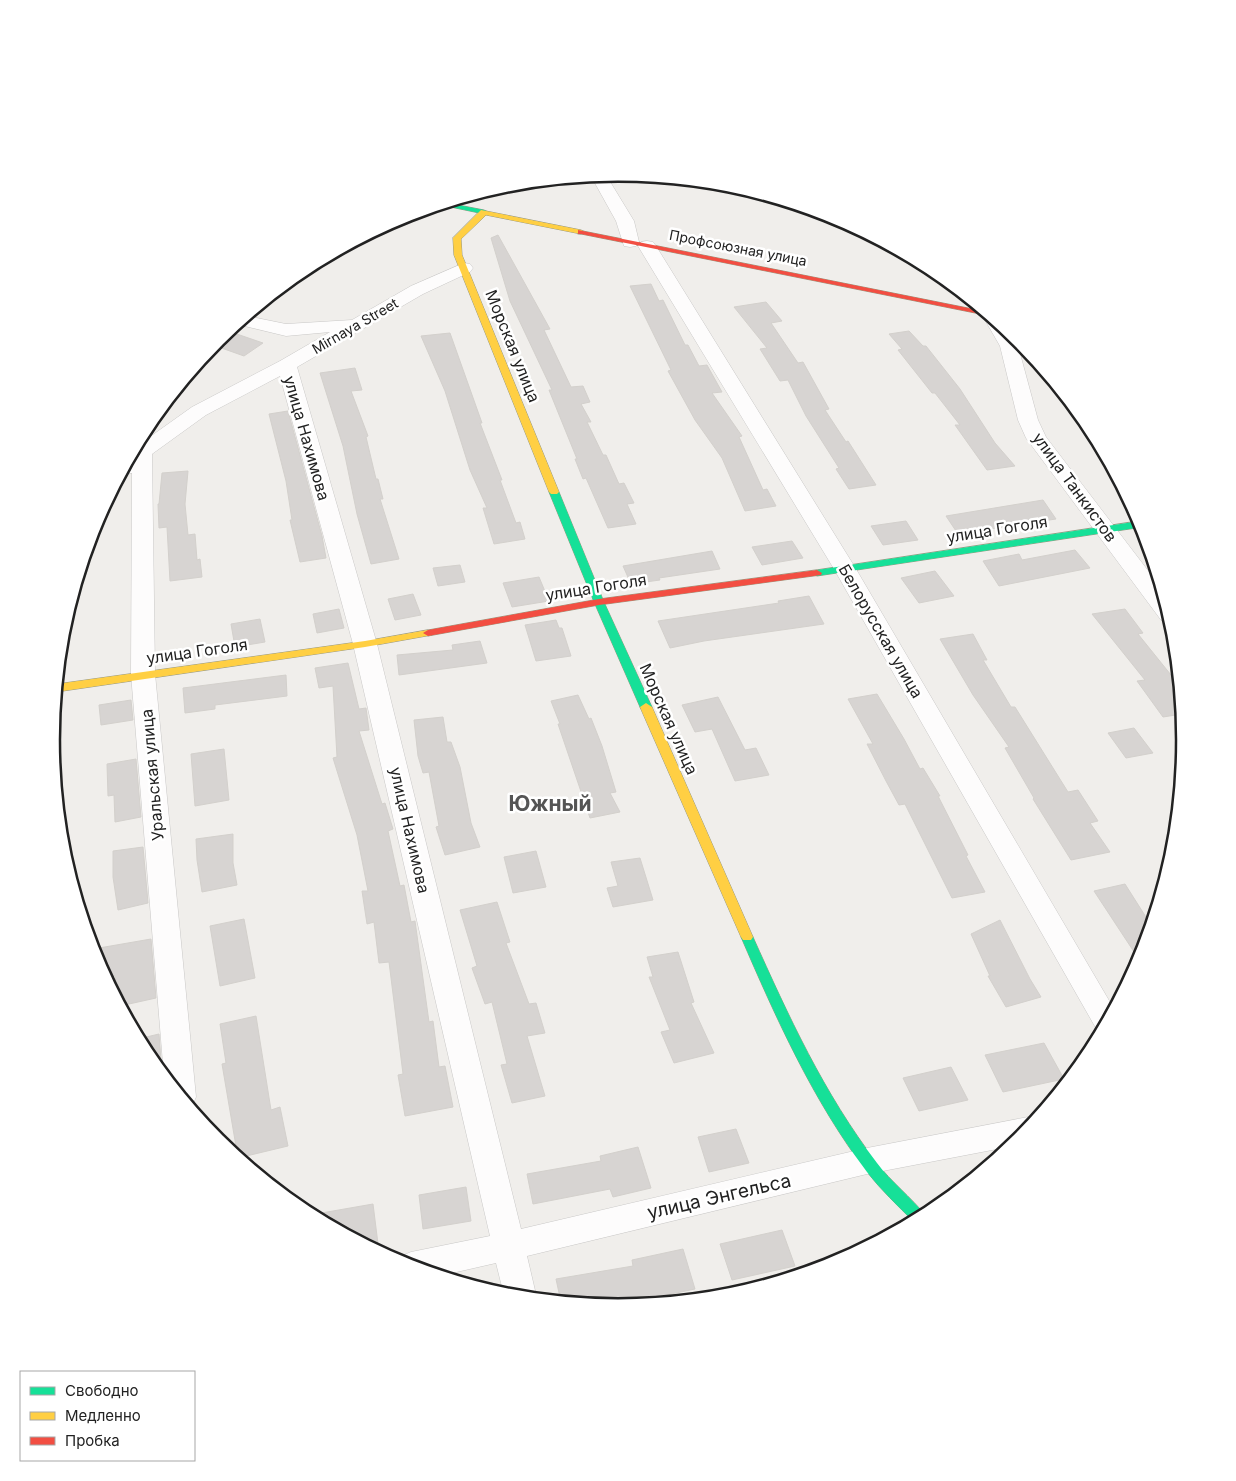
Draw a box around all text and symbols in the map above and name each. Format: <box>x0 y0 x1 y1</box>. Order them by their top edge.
street label: Профсоюзная улица <box>668 226 808 269</box>
street label: Морская улица <box>481 287 545 405</box>
street label: Mirnaya Street <box>309 294 401 357</box>
street label: улица Нахимова <box>280 373 334 503</box>
street label: улица Танкистов <box>1029 428 1121 546</box>
street label: улица Гоголя <box>945 511 1049 547</box>
street label: Белорусская улица <box>834 560 928 702</box>
street label: улица Гоголя <box>544 569 648 605</box>
street label: улица Гоголя <box>145 634 249 668</box>
street label: Морская улица <box>636 660 702 778</box>
street label: Уральская улица <box>136 708 168 842</box>
street label: улица Нахимова <box>386 765 434 895</box>
district label: Южный <box>508 791 592 816</box>
street label: улица Энгельса <box>645 1169 793 1224</box>
legend <box>20 1371 195 1461</box>
text: Свободно <box>65 1381 139 1400</box>
text: Медленно <box>65 1406 141 1425</box>
text: Пробка <box>65 1431 120 1450</box>

